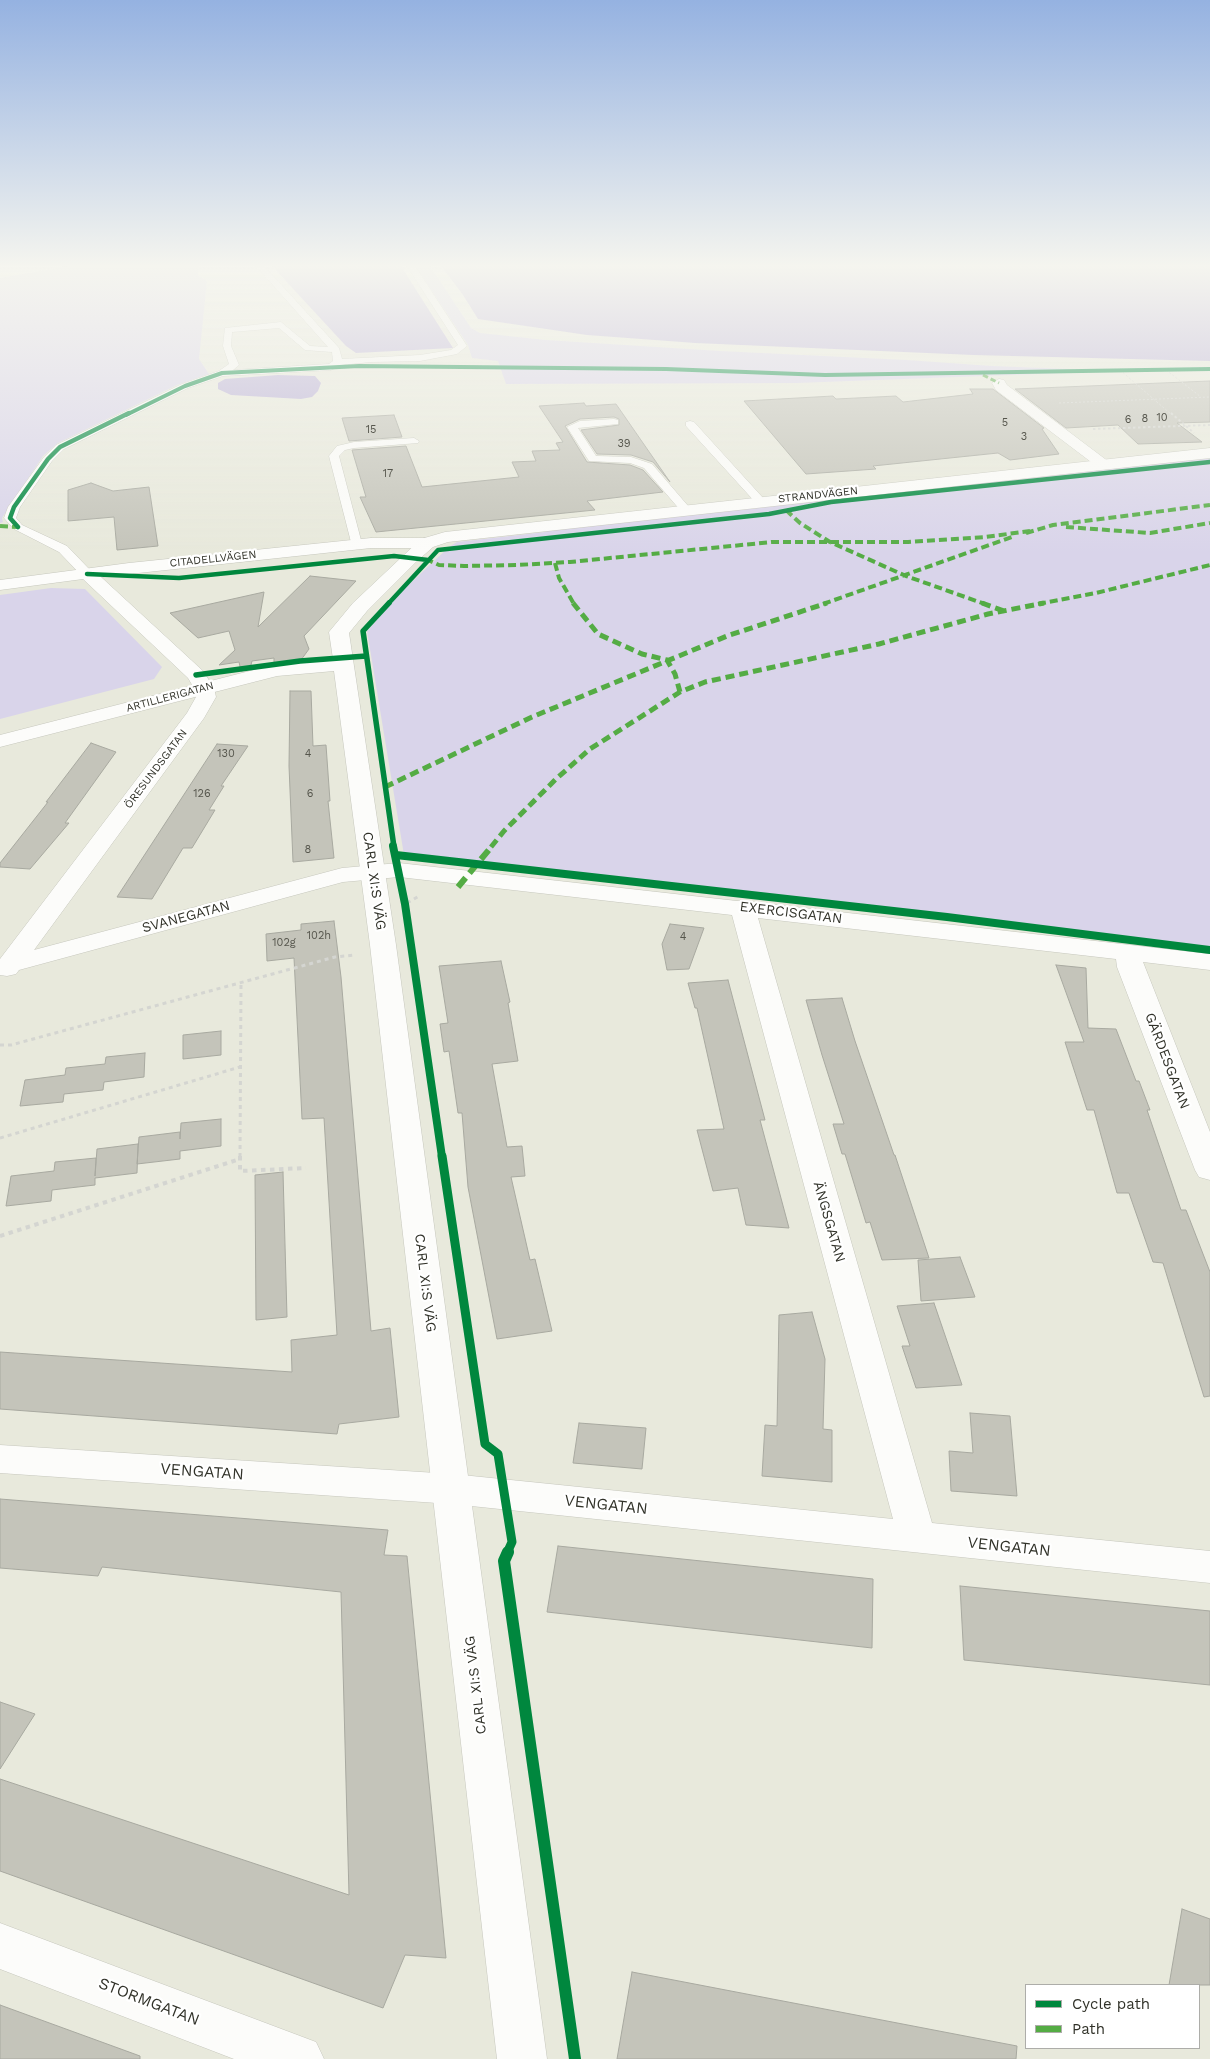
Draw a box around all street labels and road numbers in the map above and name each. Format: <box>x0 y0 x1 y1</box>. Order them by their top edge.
street label: STRANDVÄGEN <box>777 484 859 506</box>
street label: CITADELLVÄGEN <box>169 548 257 570</box>
street label: ARTILLERIGATAN <box>125 679 215 715</box>
street label: ÖRESUNDSGATAN <box>122 727 190 811</box>
street label: CARL XI:S VÄG <box>359 831 389 931</box>
street label: SVANEGATAN <box>140 897 232 937</box>
street label: EXERCISGATAN <box>739 898 843 928</box>
street label: GÄRDESGATAN <box>1141 1011 1193 1111</box>
street label: ÄNGSGATAN <box>809 1180 849 1264</box>
street label: CARL XI:S VÄG <box>411 1233 439 1333</box>
street label: VENGATAN <box>160 1460 244 1484</box>
street label: VENGATAN <box>563 1491 649 1519</box>
street label: VENGATAN <box>966 1533 1052 1561</box>
street label: CARL XI:S VÄG <box>462 1635 490 1735</box>
street label: STORMGATAN <box>96 1974 202 2030</box>

